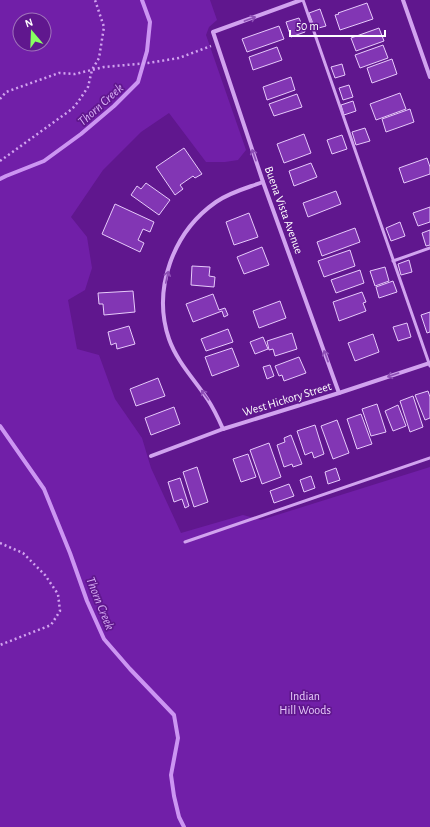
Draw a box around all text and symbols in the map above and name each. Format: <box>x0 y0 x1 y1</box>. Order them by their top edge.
north arrow <box>12 12 52 52</box>
scale bar <box>290 12 385 38</box>
one-way arrow <box>243 14 255 22</box>
text: N <box>23 17 34 29</box>
text: 50 m <box>296 20 319 32</box>
water label: Thorn Creek <box>76 82 126 129</box>
one-way arrow <box>250 149 257 162</box>
street label: Buena Vista Avenue <box>263 165 305 255</box>
one-way arrow <box>163 271 171 284</box>
one-way arrow <box>322 351 330 363</box>
one-way arrow <box>387 372 400 379</box>
street label: West Hickory Street <box>241 380 333 419</box>
one-way arrow <box>201 390 209 401</box>
water label: Thorn Creek <box>83 575 116 632</box>
park label: Indian Hill Woods <box>279 690 331 716</box>

